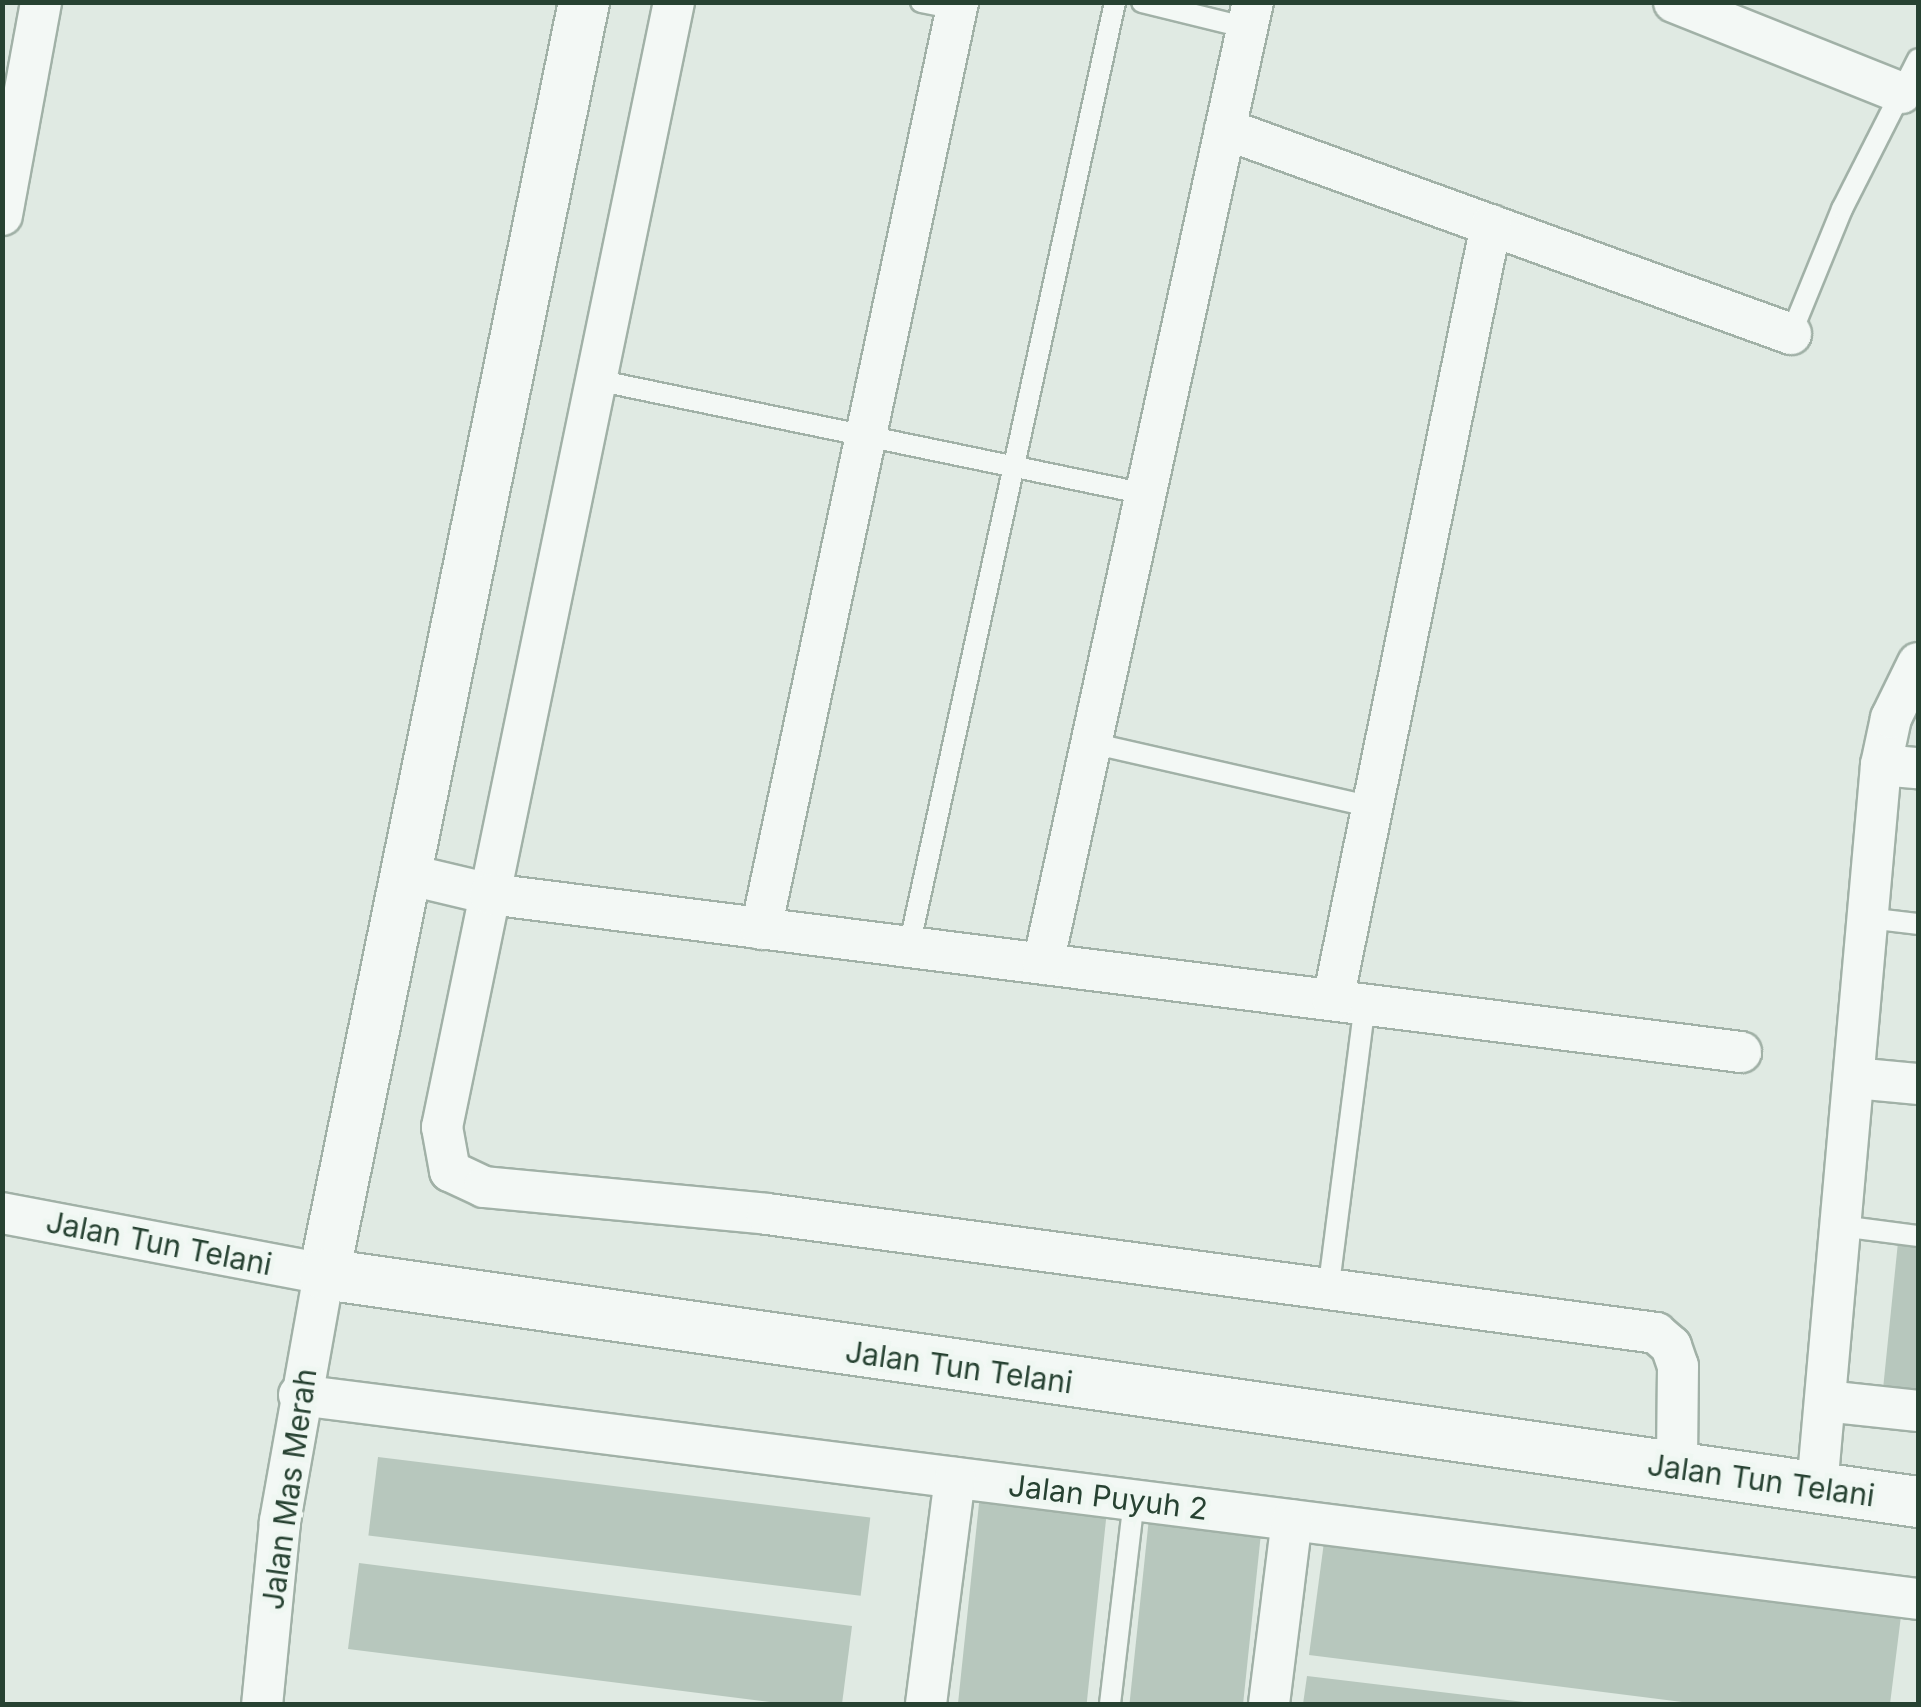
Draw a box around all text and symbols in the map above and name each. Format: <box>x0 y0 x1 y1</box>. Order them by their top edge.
street label: Jalan Tun Telani <box>43 1203 275 1283</box>
street label: Jalan Tun Telani <box>843 1333 1075 1401</box>
street label: Jalan Mas Merah <box>254 1366 324 1612</box>
street label: Jalan Tun Telani <box>1645 1446 1877 1514</box>
street label: Jalan Puyuh 2 <box>1006 1467 1210 1527</box>

